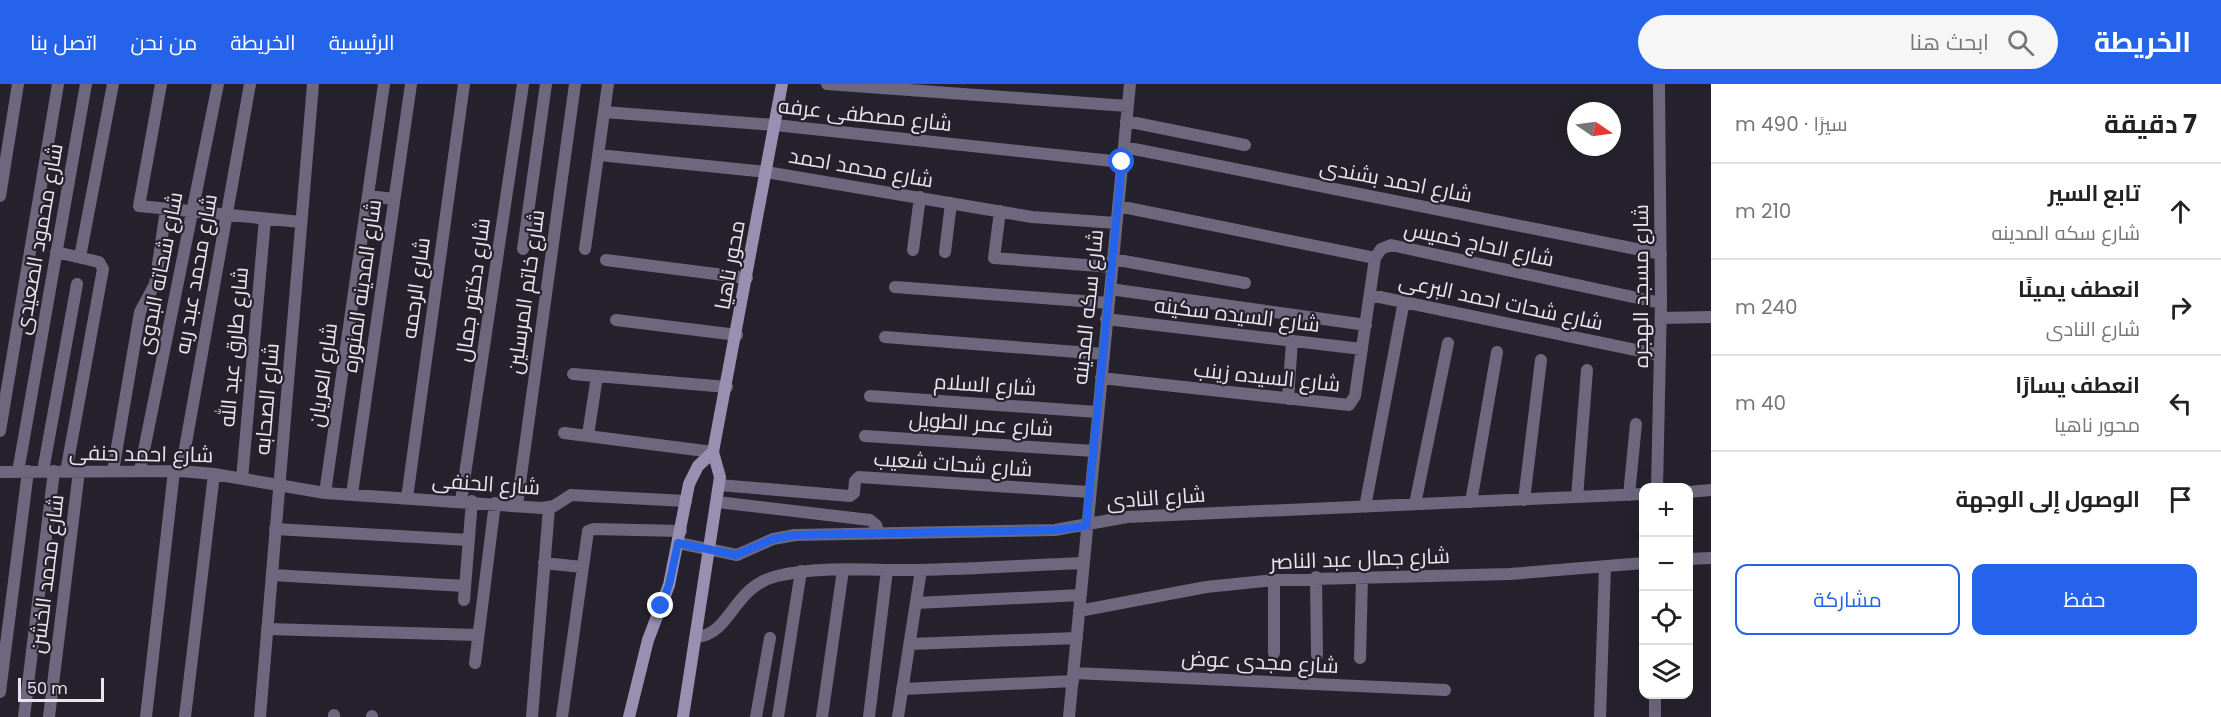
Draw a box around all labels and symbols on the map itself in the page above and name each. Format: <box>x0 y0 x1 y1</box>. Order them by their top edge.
street label: شارع مصطفى عرفه <box>777 91 953 138</box>
north arrow <box>1567 102 1621 156</box>
street label: شارع محمود الصعيدى <box>7 141 70 337</box>
street label: شارع محمد احمد <box>787 141 936 194</box>
route start <box>1108 148 1134 174</box>
street label: شارع احمد بشندى <box>1317 152 1475 209</box>
street label: شارع شحاته البدوى <box>130 189 189 357</box>
street label: شارع محمد عبد ربه <box>167 192 224 356</box>
street label: شارع المدينه المنوره <box>335 198 388 374</box>
street label: شارع مسجد الهجره <box>1626 204 1655 368</box>
street label: شارع خاتم المرسلين <box>500 208 551 376</box>
street label: شارع الحاج خميس <box>1401 213 1557 274</box>
street label: شارع دكتور جمال <box>448 216 497 364</box>
street label: محور ناهيا <box>707 218 752 312</box>
street label: شارع سكه المدينه <box>1065 228 1110 386</box>
street label: شارع الرحمه <box>394 235 437 340</box>
street label: شارع طارق عبد الله <box>212 266 255 428</box>
street label: شارع شحات احمد البرعى <box>1396 266 1606 337</box>
street label: شارع السيده سكينه <box>1153 290 1322 339</box>
street label: شارع العريان <box>301 321 344 429</box>
street label: شارع الصحابه <box>247 342 286 456</box>
street label: شارع السيده زينب <box>1192 354 1342 399</box>
street label: شارع السلام <box>933 366 1037 403</box>
street label: شارع عمر الطويل <box>908 404 1054 443</box>
street label: شارع احمد حنفى <box>69 438 213 469</box>
street label: شارع شحات شعيب <box>873 443 1033 484</box>
street label: شارع الحنفى <box>431 465 541 502</box>
street label: شارع النادى <box>1106 480 1206 515</box>
street label: شارع محمد الخشن <box>22 493 71 655</box>
street label: شارع جمال عبد الناصر <box>1269 541 1450 576</box>
route end <box>647 592 673 618</box>
street label: شارع مجدى عوض <box>1181 643 1340 680</box>
scale bar <box>18 675 104 702</box>

